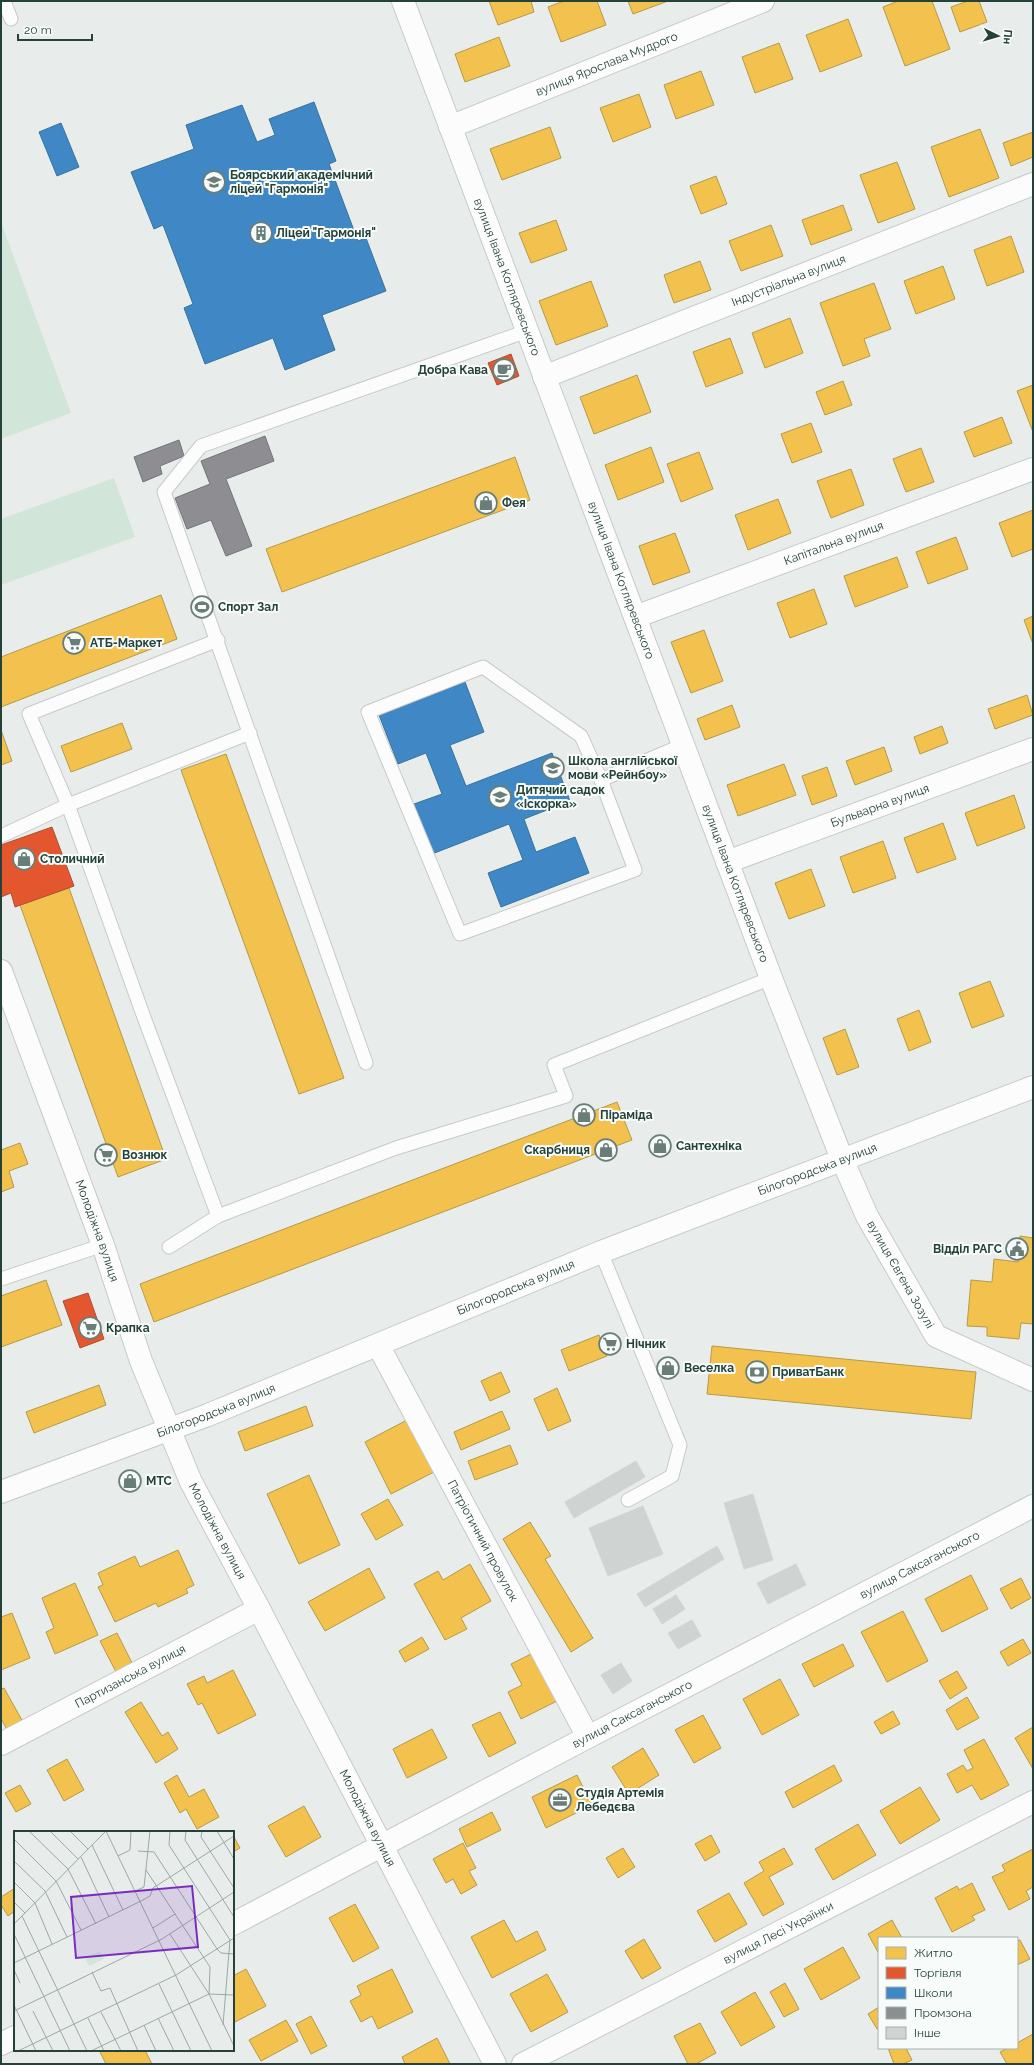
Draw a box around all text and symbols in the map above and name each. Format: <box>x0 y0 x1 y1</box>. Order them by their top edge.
scale bar <box>18 16 92 42</box>
north arrow <box>978 16 1018 56</box>
text: 20 m <box>24 23 52 37</box>
street label: вулиця Ярослава Мудрого <box>534 29 680 99</box>
text: Пн <box>1000 29 1015 45</box>
place label: Боярський академічний ліцей "Гармонія" <box>230 168 373 196</box>
school or university icon: Боярський академічний ліцей "Гармонія" <box>201 169 227 195</box>
street label: вулиця Івана Котляревського <box>471 196 543 358</box>
building icon: Ліцей "Гармонія" <box>248 220 274 246</box>
place label: Ліцей "Гармонія" <box>276 226 376 240</box>
street label: Індустріальна вулиця <box>730 252 848 309</box>
cafe icon: Добра Кава <box>491 357 517 383</box>
place label: Добра Кава <box>418 363 488 377</box>
shop icon: Фея <box>473 490 499 516</box>
place label: Фея <box>502 496 526 510</box>
street label: вулиця Івана Котляревського <box>585 500 657 661</box>
street label: Капітальна вулиця <box>782 518 885 568</box>
sports icon: Спорт Зал <box>189 594 215 620</box>
place label: Спорт Зал <box>218 600 278 614</box>
supermarket icon: АТБ-Маркет <box>61 630 87 656</box>
place label: АТБ-Маркет <box>90 636 162 650</box>
place label: Школа англійської мови «Рейнбоу» <box>568 754 678 782</box>
school or university icon: Школа англійської мови «Рейнбоу» <box>540 755 566 781</box>
street label: Бульварна вулиця <box>829 781 931 830</box>
place label: Дитячий садок «Іскорка» <box>516 783 605 811</box>
school or university icon: Дитячий садок «Іскорка» <box>487 784 513 810</box>
street label: вулиця Івана Котляревського <box>699 803 771 964</box>
shop icon: Столичний <box>11 846 37 872</box>
place label: Столичний <box>40 852 105 866</box>
shop icon: Піраміда <box>571 1102 597 1128</box>
place label: Піраміда <box>600 1108 653 1122</box>
shop icon: Сантехніка <box>647 1133 673 1159</box>
shop icon: Скарбниця <box>593 1137 619 1163</box>
place label: Сантехніка <box>676 1139 742 1153</box>
street label: Білогородська вулиця <box>756 1140 879 1198</box>
supermarket icon: Вознюк <box>93 1142 119 1168</box>
place label: Скарбниця <box>524 1143 590 1157</box>
place label: Вознюк <box>122 1148 168 1162</box>
street label: Молодіжна вулиця <box>72 1178 122 1284</box>
street label: вулиця Євгена Зозулі <box>864 1218 937 1331</box>
public building icon: Відділ РАГС <box>1004 1236 1030 1262</box>
place label: Відділ РАГС <box>933 1242 1002 1256</box>
street label: Білогородська вулиця <box>455 1257 577 1318</box>
supermarket icon: Крапка <box>77 1315 103 1341</box>
place label: Крапка <box>106 1321 150 1335</box>
supermarket icon: Нічник <box>597 1331 623 1357</box>
place label: Нічник <box>626 1337 666 1351</box>
shop icon: Веселка <box>655 1355 681 1381</box>
bank icon: ПриватБанк <box>744 1359 770 1385</box>
place label: Веселка <box>684 1361 734 1375</box>
place label: ПриватБанк <box>772 1365 844 1379</box>
street label: Білогородська вулиця <box>155 1381 277 1440</box>
shop icon: МТС <box>117 1468 143 1494</box>
place label: МТС <box>146 1474 172 1488</box>
street label: Патріотичний провулок <box>445 1477 521 1604</box>
street label: Молодіжна вулиця <box>186 1480 249 1582</box>
street label: вулиця Саксаганського <box>858 1528 982 1602</box>
street label: Партизанська вулиця <box>73 1642 188 1711</box>
street label: вулиця Саксаганського <box>570 1677 694 1751</box>
street label: Молодіжна вулиця <box>337 1767 398 1869</box>
place label: Студія Артемія Лебедєва <box>576 1786 664 1814</box>
office icon: Студія Артемія Лебедєва <box>547 1787 573 1813</box>
inset map <box>14 1831 234 2051</box>
street label: вулиця Лесі Українки <box>721 1899 836 1967</box>
legend <box>878 1937 1018 2049</box>
text: Житло <box>914 1946 953 1960</box>
text: Торгівля <box>914 1966 961 1980</box>
text: Школи <box>914 1986 952 2000</box>
text: Промзона <box>914 2006 972 2020</box>
text: Інше <box>914 2026 941 2040</box>

